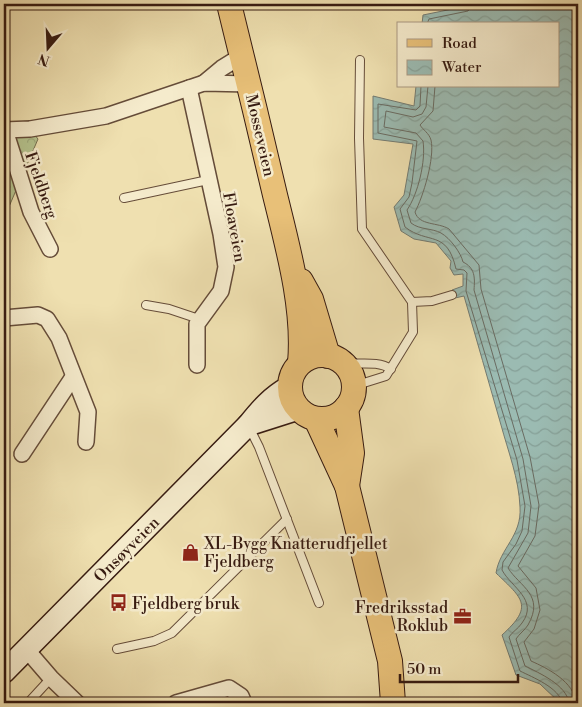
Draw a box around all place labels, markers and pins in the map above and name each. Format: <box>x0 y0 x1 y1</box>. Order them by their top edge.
place label: XL-Bygg Knatterudfjellet Fjeldberg <box>203 534 388 572</box>
shop icon: XL-Bygg Knatterudfjellet Fjeldberg <box>180 542 200 562</box>
bus stop icon: Fjeldberg bruk <box>108 593 128 613</box>
place label: Fjeldberg bruk <box>132 594 241 614</box>
place label: Fredriksstad Roklub <box>355 598 448 636</box>
office icon: Fredriksstad Roklub <box>452 606 472 626</box>

